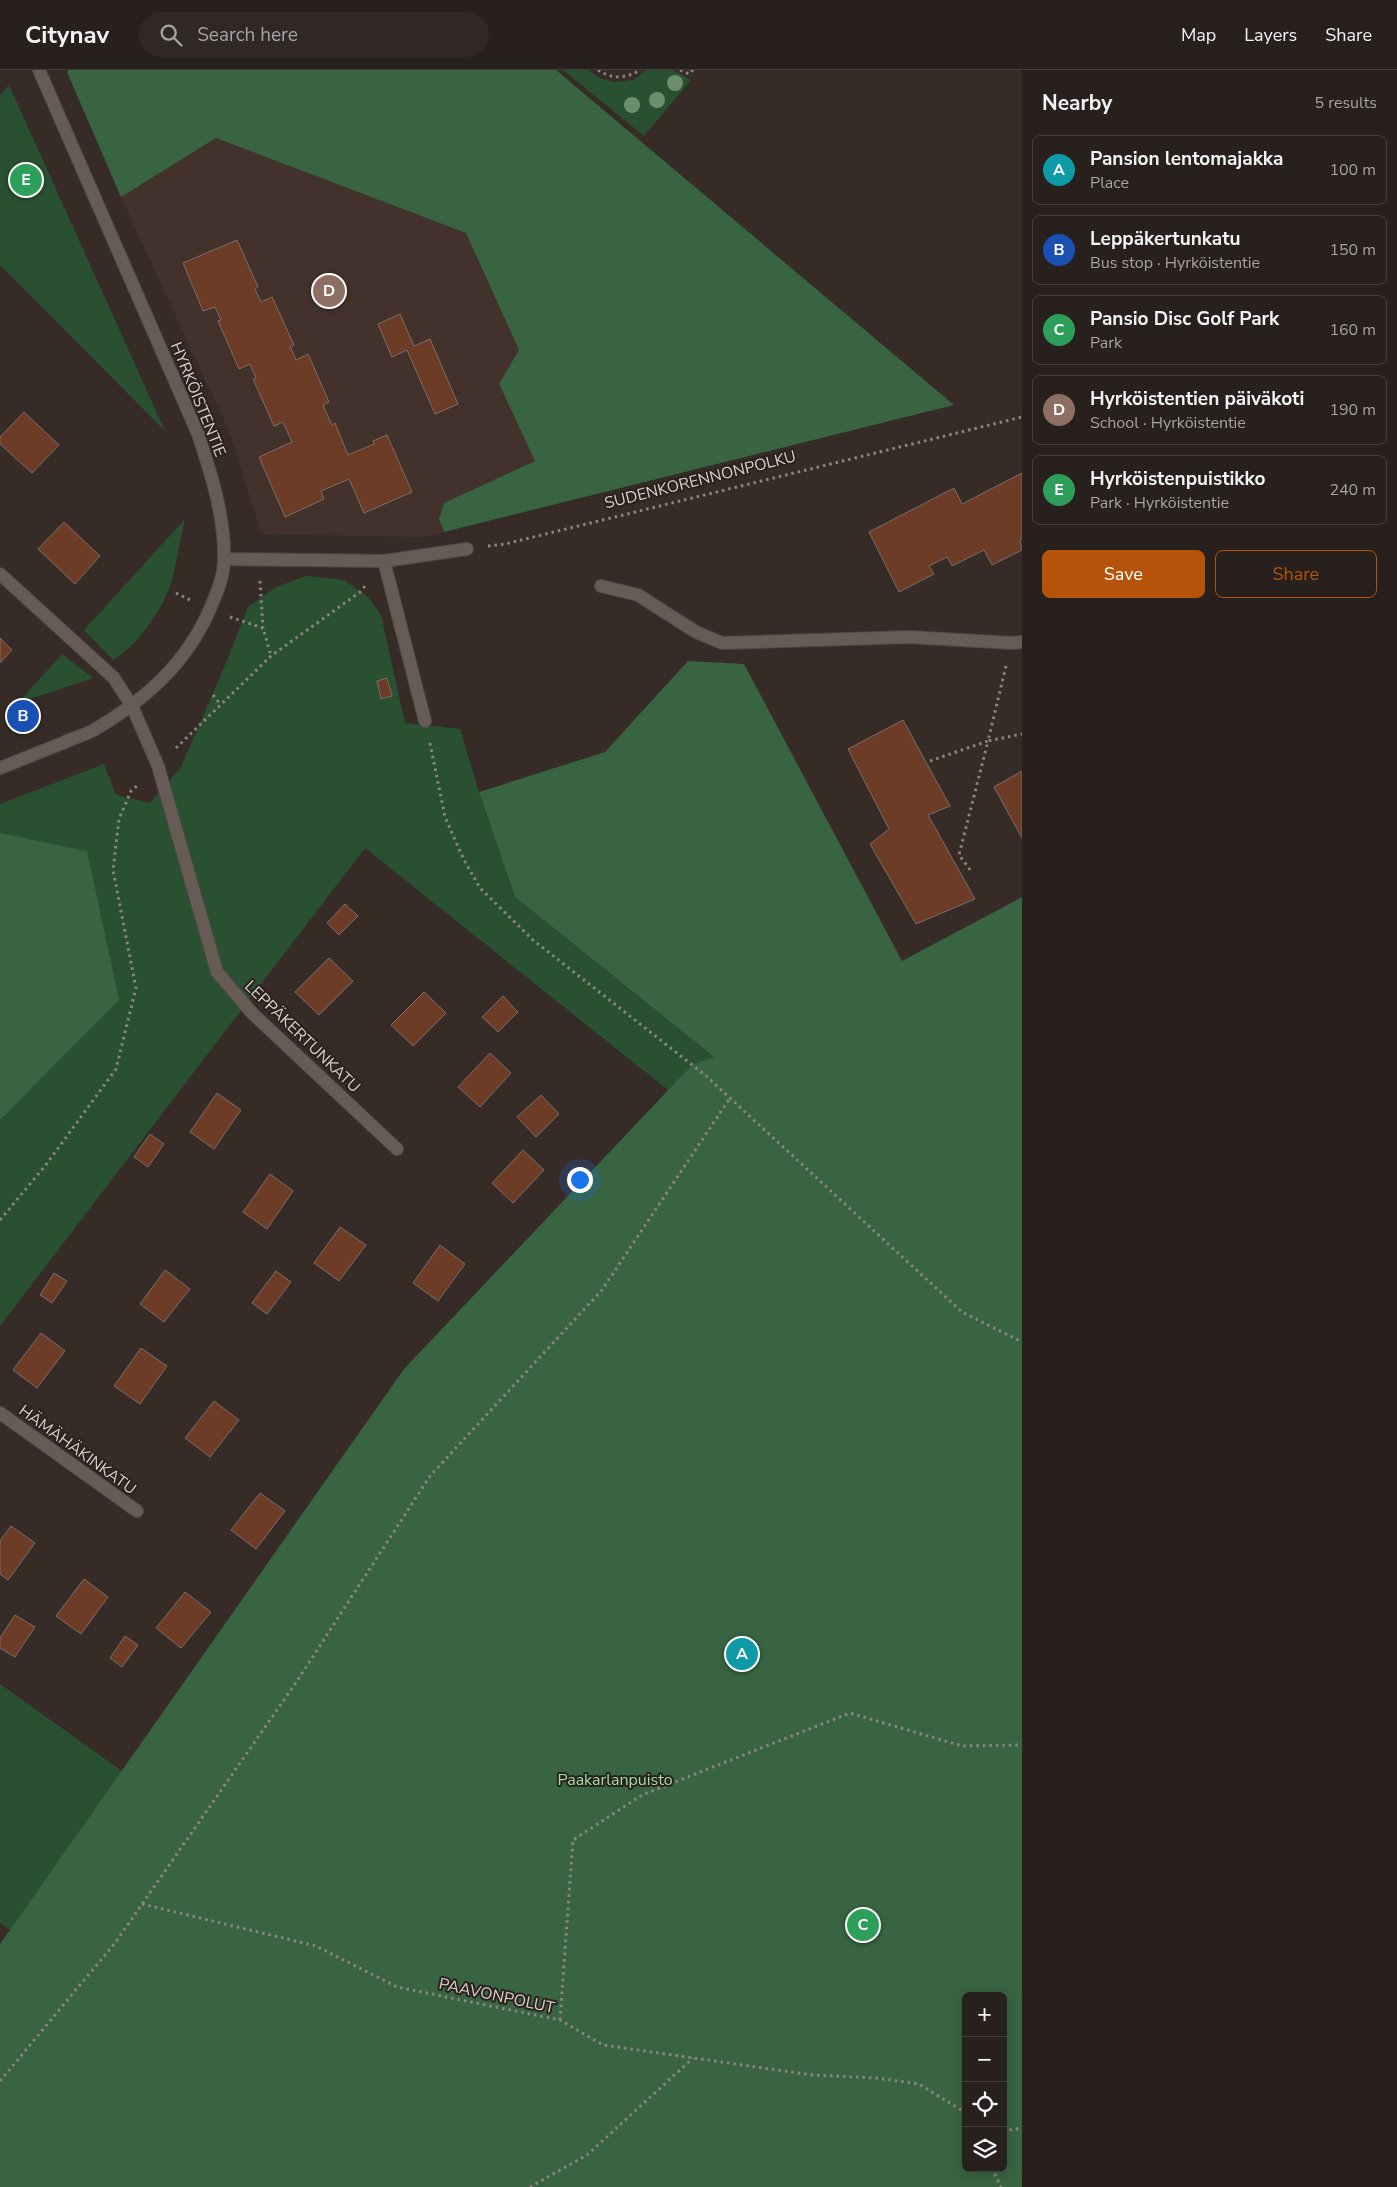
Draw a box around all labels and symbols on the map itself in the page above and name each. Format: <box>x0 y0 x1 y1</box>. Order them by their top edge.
pin: E <box>10 161 42 199</box>
pin: D <box>313 272 345 310</box>
street label: HYRKÖISTENTIE <box>165 339 231 460</box>
street label: SUDENKORENNONPOLKU <box>602 446 798 514</box>
pin: B <box>7 697 39 735</box>
street label: LEPPÄKERTUNKATU <box>240 976 365 1098</box>
your location <box>567 1167 593 1193</box>
street label: HÄMÄHÄKINKATU <box>14 1400 141 1500</box>
pin: A <box>726 1635 758 1673</box>
park label: Paakarlanpuisto <box>557 1769 673 1791</box>
pin: C <box>847 1906 879 1944</box>
street label: PAAVONPOLUT <box>437 1973 557 2019</box>

